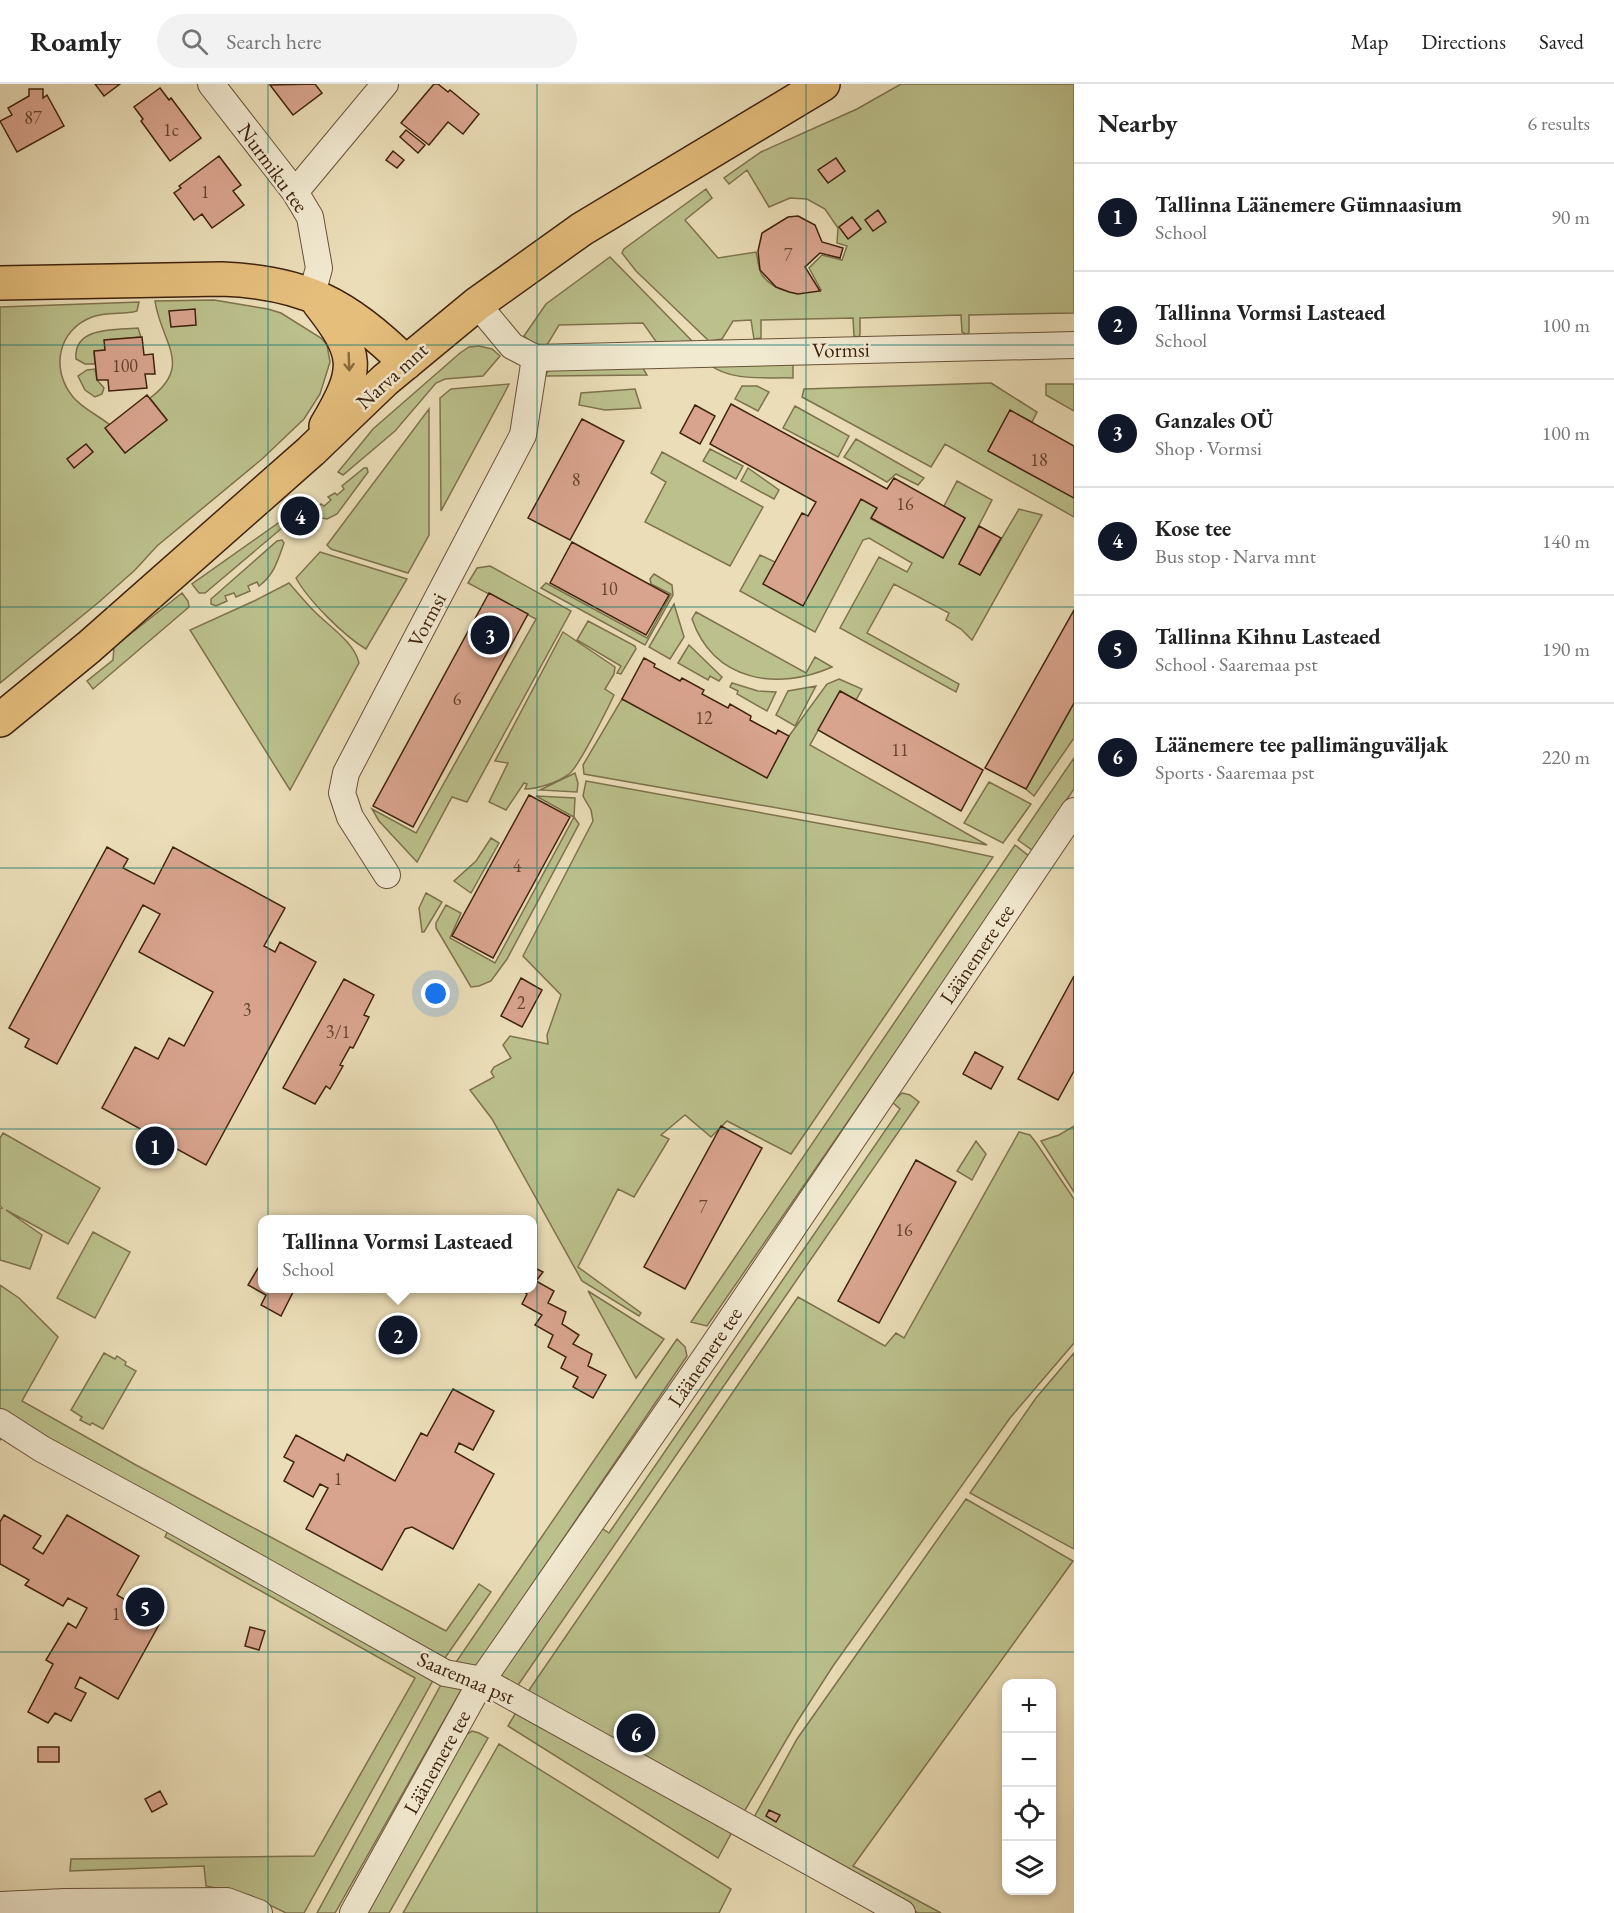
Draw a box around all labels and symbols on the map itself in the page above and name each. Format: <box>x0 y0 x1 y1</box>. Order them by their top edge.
house number: 87 <box>24 106 42 129</box>
house number: 1c <box>163 118 179 141</box>
street label: Nurmiku tee <box>232 118 315 218</box>
house number: 1 <box>201 180 209 203</box>
house number: 7 <box>784 243 793 266</box>
street label: Vormsi <box>812 335 870 364</box>
street label: Narva mnt <box>350 336 434 415</box>
one-way arrow <box>344 352 355 372</box>
house number: 100 <box>112 354 138 377</box>
house number: 18 <box>1030 448 1048 471</box>
house number: 8 <box>572 468 580 491</box>
house number: 16 <box>896 492 914 515</box>
pin: 4 <box>280 494 320 538</box>
house number: 10 <box>600 577 618 600</box>
street label: Vormsi <box>401 588 452 652</box>
pin: 3 <box>470 612 510 658</box>
house number: 6 <box>453 687 462 710</box>
house number: 12 <box>695 706 713 729</box>
house number: 11 <box>891 738 909 761</box>
house number: 4 <box>513 854 522 877</box>
street label: Läänemere tee <box>933 899 1020 1009</box>
your location <box>421 979 450 1008</box>
house number: 2 <box>517 991 526 1014</box>
house number: 3 <box>243 998 251 1021</box>
house number: 3/1 <box>326 1020 350 1043</box>
pin: 1 <box>136 1124 174 1168</box>
house number: 7 <box>699 1195 708 1218</box>
house number: 16 <box>895 1218 913 1241</box>
street label: Läänemere tee <box>661 1302 748 1412</box>
pin: 2 <box>378 1312 418 1358</box>
house number: 1 <box>334 1467 342 1490</box>
pin: 5 <box>126 1584 164 1630</box>
house number: 1 <box>112 1602 120 1625</box>
street label: Saaremaa pst <box>413 1645 519 1710</box>
street label: Läänemere tee <box>397 1705 476 1819</box>
pin: 6 <box>616 1710 656 1756</box>

